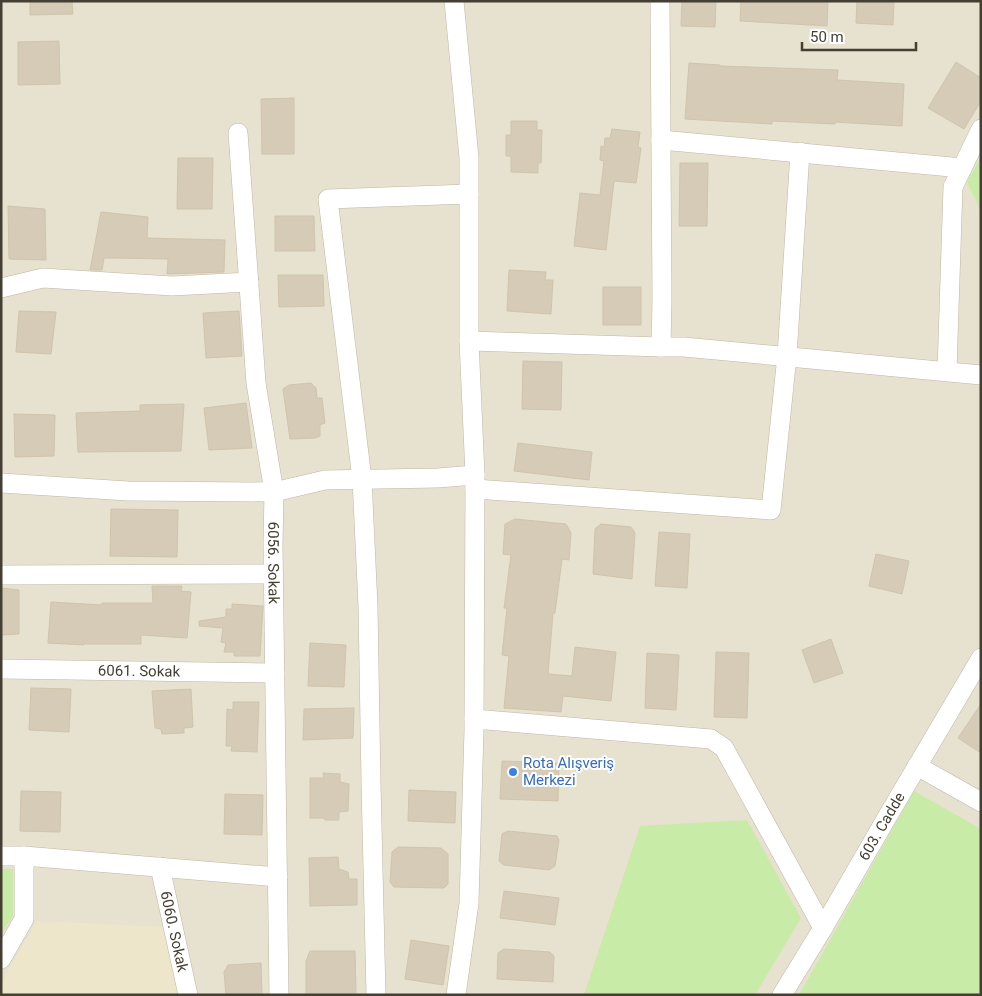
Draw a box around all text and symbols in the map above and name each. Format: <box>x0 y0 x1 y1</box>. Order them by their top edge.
scale bar <box>802 20 916 52</box>
text: 50 m <box>810 28 844 46</box>
street label: 6056. Sokak <box>264 522 283 605</box>
street label: 6061. Sokak <box>98 661 181 681</box>
place label: Rota Alışveriş Merkezi <box>523 754 614 789</box>
marker: Rota Alışveriş Merkezi <box>507 766 519 778</box>
street label: 603. Cadde <box>855 789 909 864</box>
street label: 6060. Sokak <box>157 889 192 974</box>

